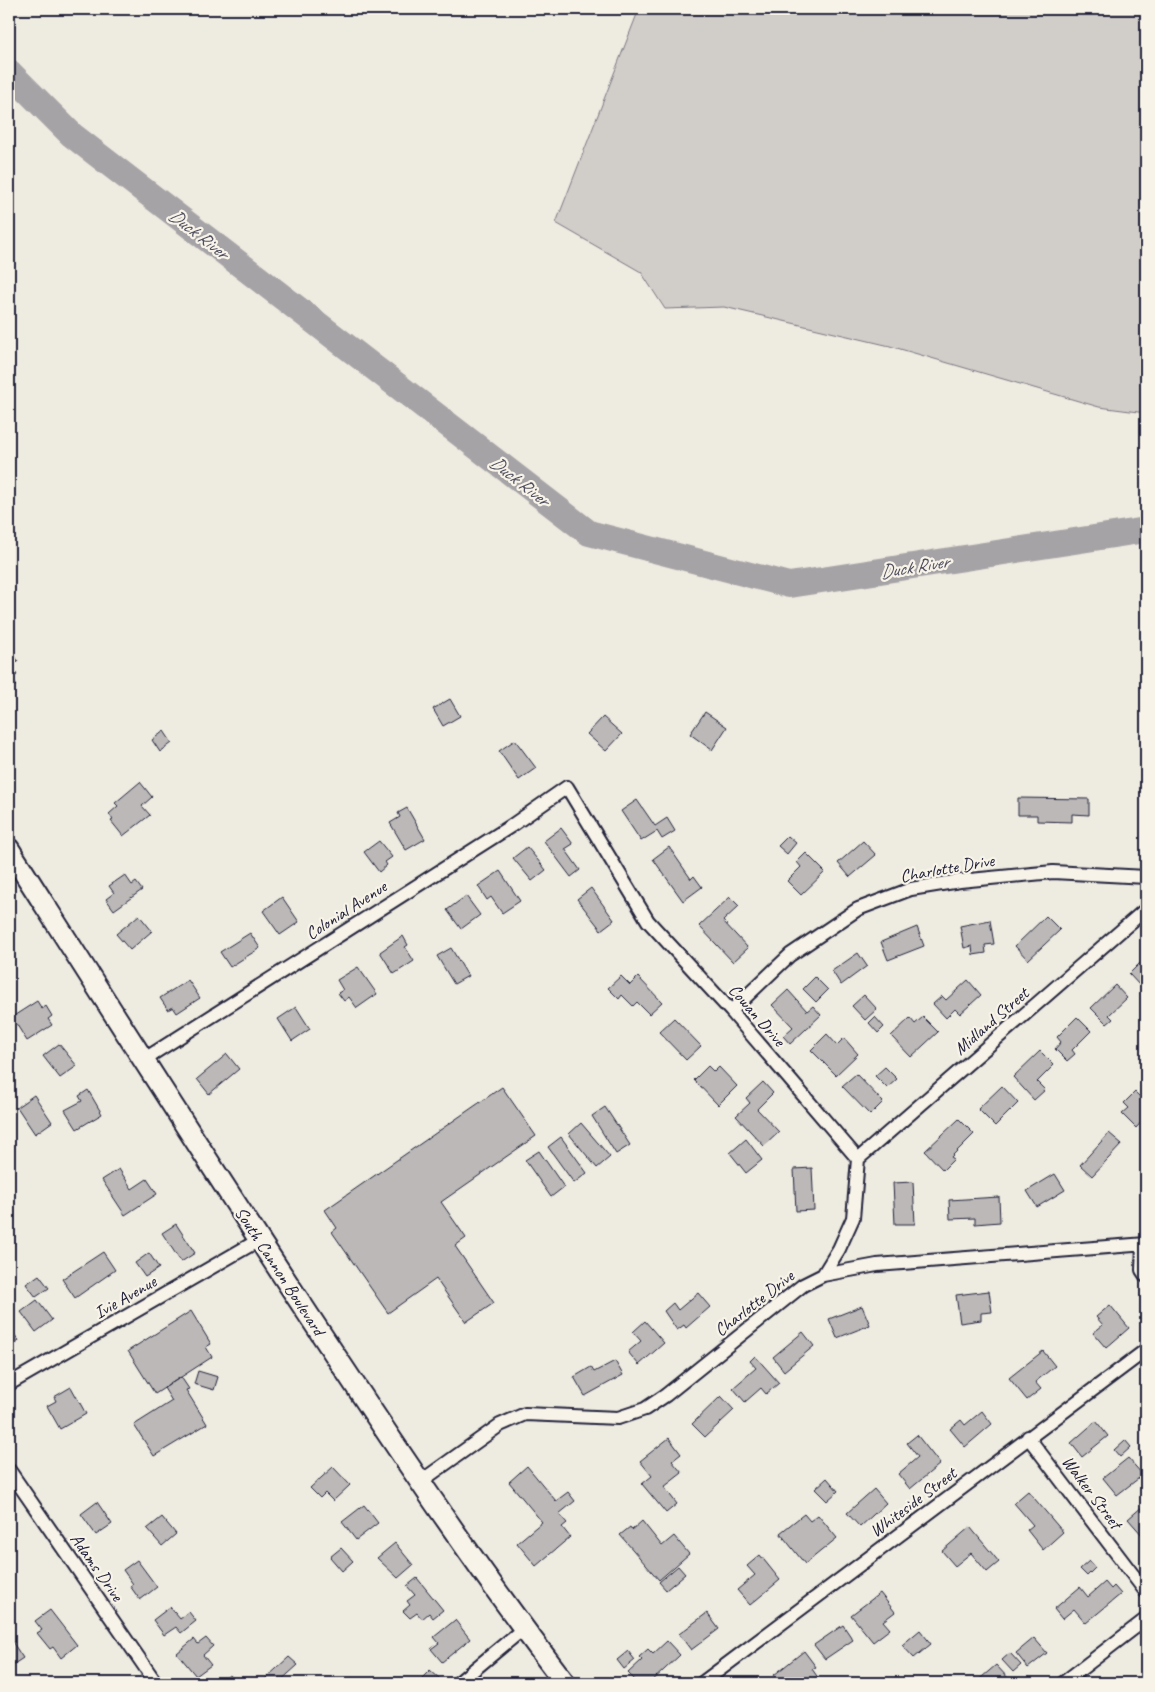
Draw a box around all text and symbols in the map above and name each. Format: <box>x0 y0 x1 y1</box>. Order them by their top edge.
water label: Duck River <box>164 203 236 267</box>
water label: Duck River <box>485 450 557 514</box>
water label: Duck River <box>878 549 954 584</box>
street label: Charlotte Drive <box>898 849 997 887</box>
street label: Colonial Avenue <box>301 875 392 944</box>
street label: Cowan Drive <box>724 979 791 1052</box>
street label: Midland Street <box>949 981 1035 1060</box>
street label: South Cannon Boulevard <box>230 1202 331 1342</box>
street label: Charlotte Drive <box>710 1264 799 1341</box>
street label: Ivie Avenue <box>90 1270 161 1324</box>
street label: Walker Street <box>1057 1451 1129 1536</box>
street label: Whiteside Street <box>865 1461 962 1542</box>
street label: Adams Drive <box>66 1529 129 1606</box>

